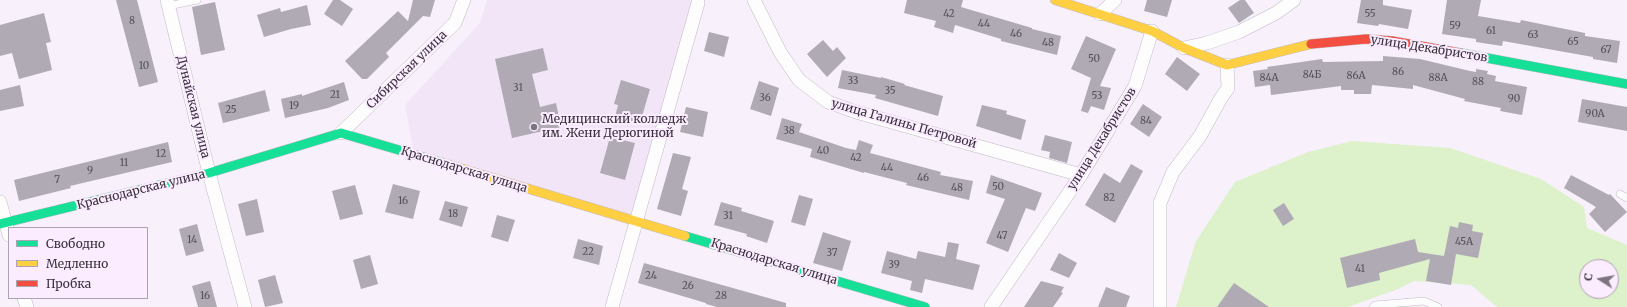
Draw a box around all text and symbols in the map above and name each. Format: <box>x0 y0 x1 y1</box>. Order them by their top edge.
house number: 42 <box>943 8 955 20</box>
house number: 55 <box>1364 8 1376 20</box>
house number: 8 <box>129 15 135 27</box>
house number: 44 <box>978 18 990 30</box>
house number: 59 <box>1449 20 1461 32</box>
house number: 61 <box>1486 25 1496 37</box>
street label: Сибирская улица <box>364 28 450 112</box>
house number: 46 <box>1010 28 1022 40</box>
house number: 63 <box>1527 29 1539 41</box>
street label: улица Декабристов <box>1370 33 1488 65</box>
house number: 65 <box>1567 36 1579 48</box>
house number: 48 <box>1042 37 1054 49</box>
house number: 67 <box>1601 44 1611 56</box>
house number: 50 <box>1088 53 1100 65</box>
street label: Дунайская улица <box>173 54 213 160</box>
house number: 10 <box>139 60 149 72</box>
house number: 86 <box>1392 66 1404 78</box>
house number: 84Б <box>1303 69 1321 81</box>
house number: 86А <box>1347 70 1365 82</box>
house number: 84А <box>1260 72 1278 84</box>
house number: 88А <box>1429 72 1447 84</box>
house number: 33 <box>848 75 858 87</box>
house number: 88 <box>1472 76 1484 88</box>
house number: 31 <box>513 82 523 94</box>
house number: 35 <box>884 85 896 97</box>
street label: улица Декабристов <box>1065 85 1139 193</box>
house number: 21 <box>330 89 340 101</box>
house number: 53 <box>1091 90 1103 102</box>
house number: 36 <box>759 92 771 104</box>
house number: 90 <box>1508 93 1520 105</box>
street label: улица Галины Петровой <box>830 96 978 152</box>
house number: 19 <box>289 100 299 112</box>
house number: 25 <box>225 104 237 116</box>
house number: 90А <box>1585 108 1605 120</box>
place label: Медицинский колледж им. Жени Дерюгиной <box>542 113 686 141</box>
house number: 84 <box>1140 115 1152 127</box>
marker: Медицинский колледж им. Жени Дерюгиной <box>529 122 539 132</box>
house number: 38 <box>783 125 795 137</box>
street label: Краснодарская улица <box>399 144 529 196</box>
house number: 40 <box>817 145 829 157</box>
house number: 12 <box>156 148 166 160</box>
house number: 42 <box>850 152 862 164</box>
house number: 11 <box>120 157 128 169</box>
house number: 44 <box>881 162 893 174</box>
house number: 9 <box>87 165 93 177</box>
street label: Краснодарская улица <box>75 167 207 213</box>
house number: 46 <box>917 172 929 184</box>
house number: 7 <box>54 174 60 186</box>
house number: 50 <box>992 181 1004 193</box>
house number: 48 <box>951 182 963 194</box>
house number: 82 <box>1103 192 1115 204</box>
house number: 16 <box>398 195 408 207</box>
house number: 18 <box>448 208 458 220</box>
house number: 31 <box>723 210 733 222</box>
legend <box>8 227 148 299</box>
house number: 47 <box>997 230 1007 242</box>
house number: 14 <box>187 234 197 246</box>
text: Свободно <box>46 236 105 251</box>
street label: Краснодарская улица <box>709 236 839 288</box>
house number: 45А <box>1455 236 1473 248</box>
house number: 22 <box>582 246 594 258</box>
house number: 37 <box>826 247 838 259</box>
text: Медленно <box>46 256 108 271</box>
house number: 39 <box>888 259 900 271</box>
north arrow <box>1579 259 1619 299</box>
house number: 41 <box>1355 263 1365 275</box>
house number: 24 <box>645 270 657 282</box>
text: С <box>1581 272 1596 282</box>
text: Пробка <box>46 276 91 291</box>
house number: 26 <box>682 280 694 292</box>
house number: 16 <box>200 290 210 302</box>
house number: 28 <box>715 290 727 302</box>

